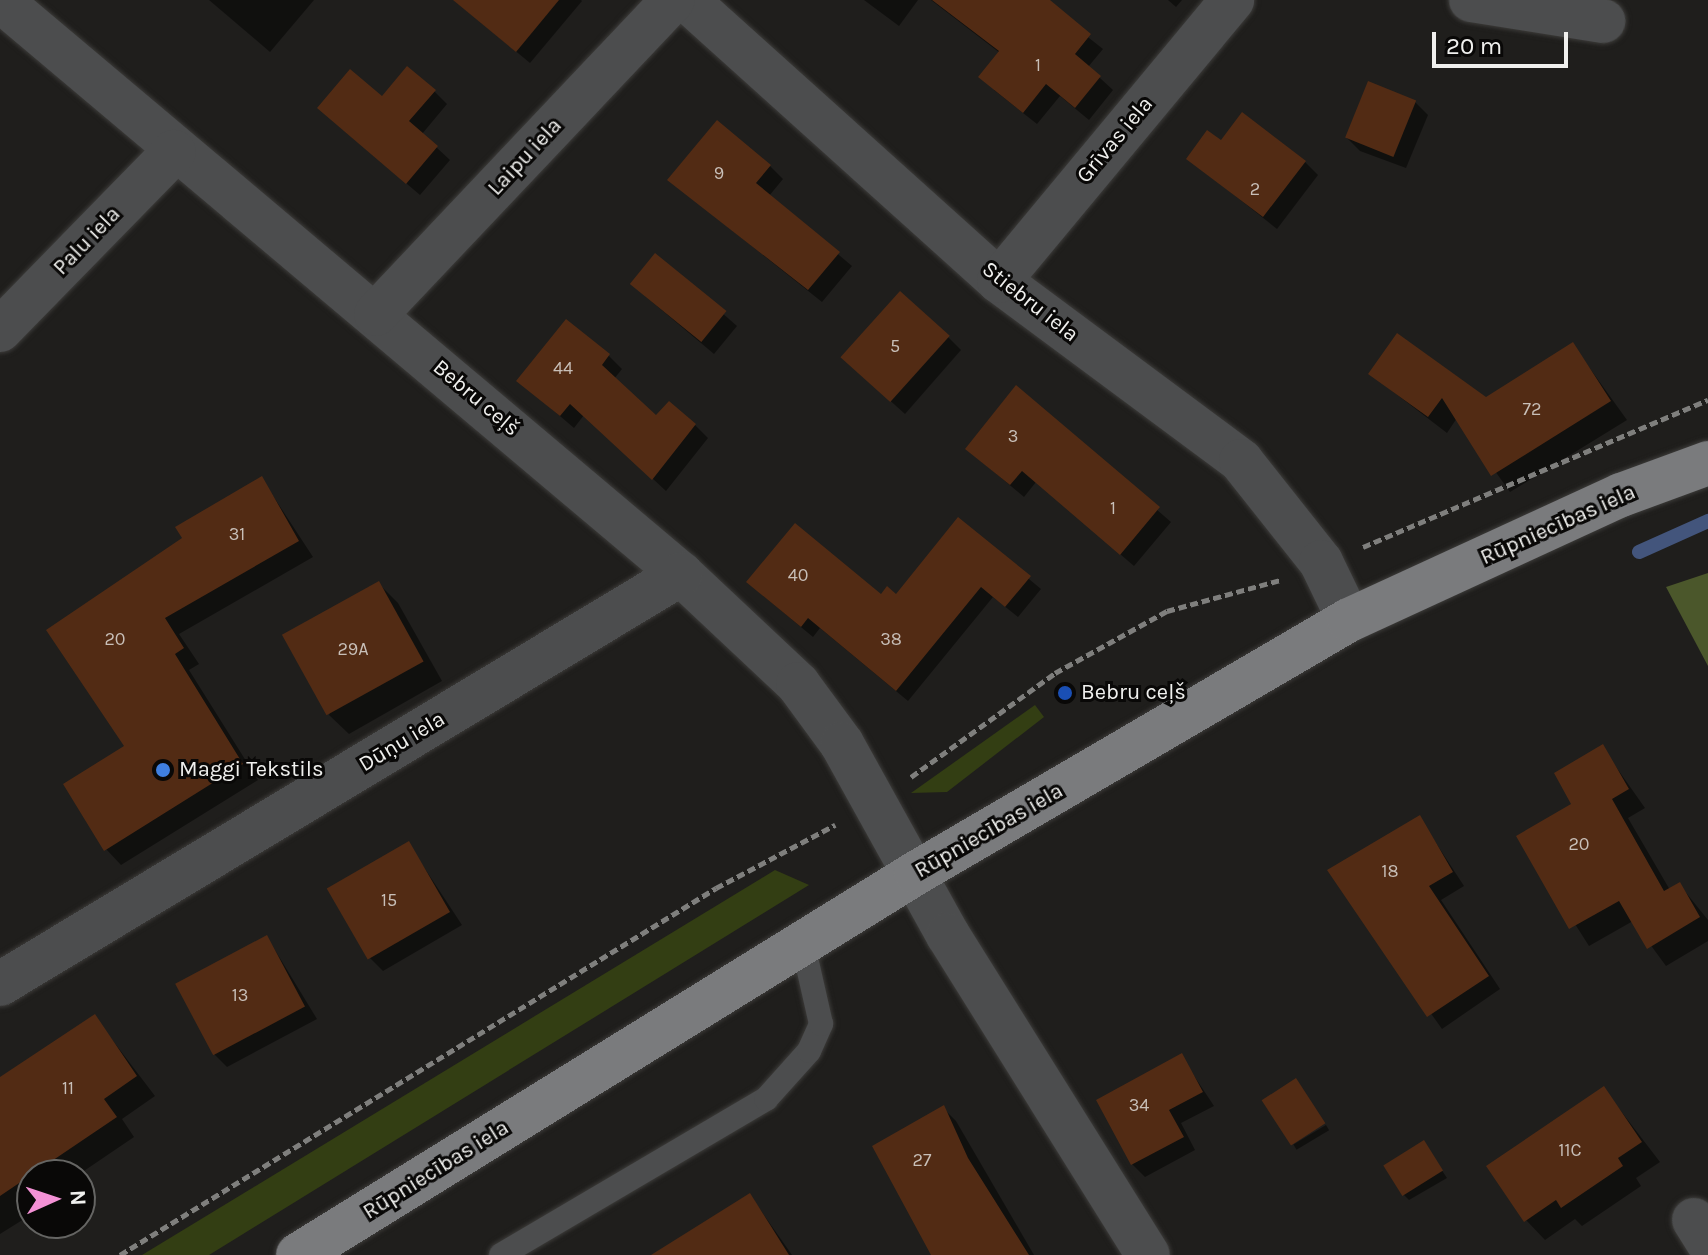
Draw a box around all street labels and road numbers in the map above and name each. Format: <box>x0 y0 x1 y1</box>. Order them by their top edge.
street label: Grīvas iela <box>1071 91 1159 189</box>
street label: Laipu iela <box>482 113 568 201</box>
street label: Palu iela <box>48 201 126 281</box>
street label: Stiebru iela <box>977 256 1083 348</box>
street label: Bebru ceļš <box>427 354 525 442</box>
street label: Rūpniecības iela <box>1476 479 1640 571</box>
street label: Dūņu iela <box>354 706 450 778</box>
street label: Rūpniecības iela <box>910 778 1068 884</box>
street label: Rūpniecības iela <box>358 1115 514 1225</box>

